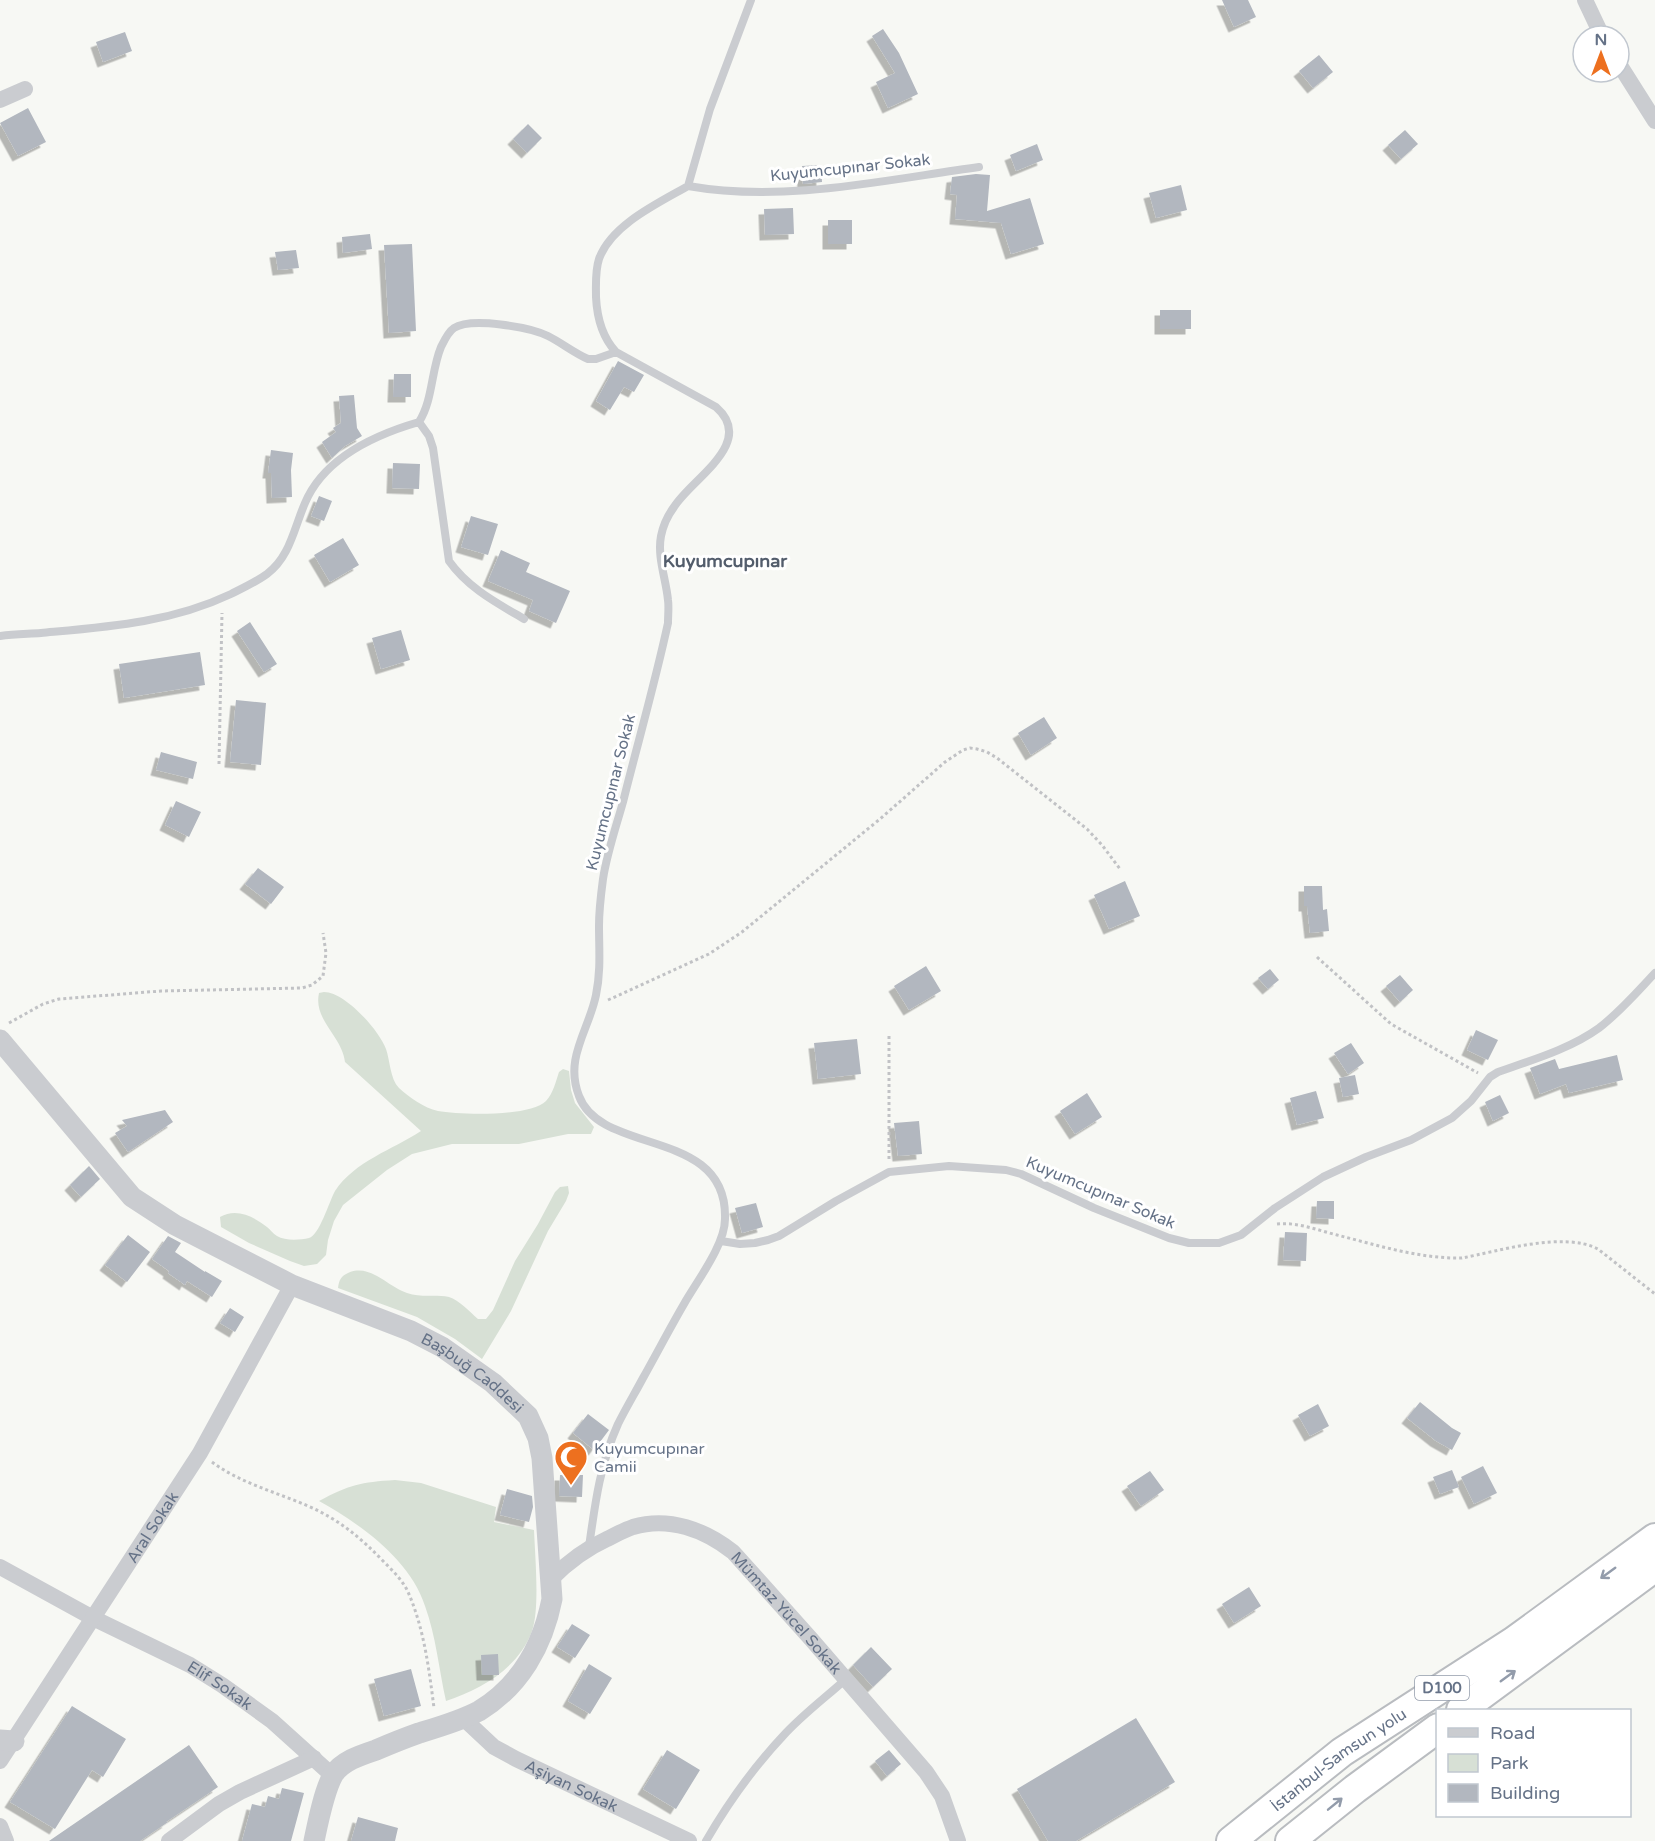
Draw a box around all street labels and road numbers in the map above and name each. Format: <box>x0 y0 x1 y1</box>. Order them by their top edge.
street label: Kuyumcupınar Sokak <box>769 150 931 186</box>
street label: Kuyumcupınar Sokak <box>582 712 640 873</box>
street label: Kuyumcupınar Sokak <box>1023 1152 1179 1234</box>
street label: Başbuğ Caddesi <box>418 1329 527 1418</box>
street label: Aral Sokak <box>122 1488 183 1567</box>
street label: Mümtaz Yücel Sokak <box>726 1548 846 1679</box>
street label: Elif Sokak <box>183 1657 256 1715</box>
road number: D100 <box>1415 1676 1469 1700</box>
street label: İstanbul-Samsun yolu <box>1267 1704 1410 1816</box>
street label: Aşiyan Sokak <box>521 1756 621 1817</box>

